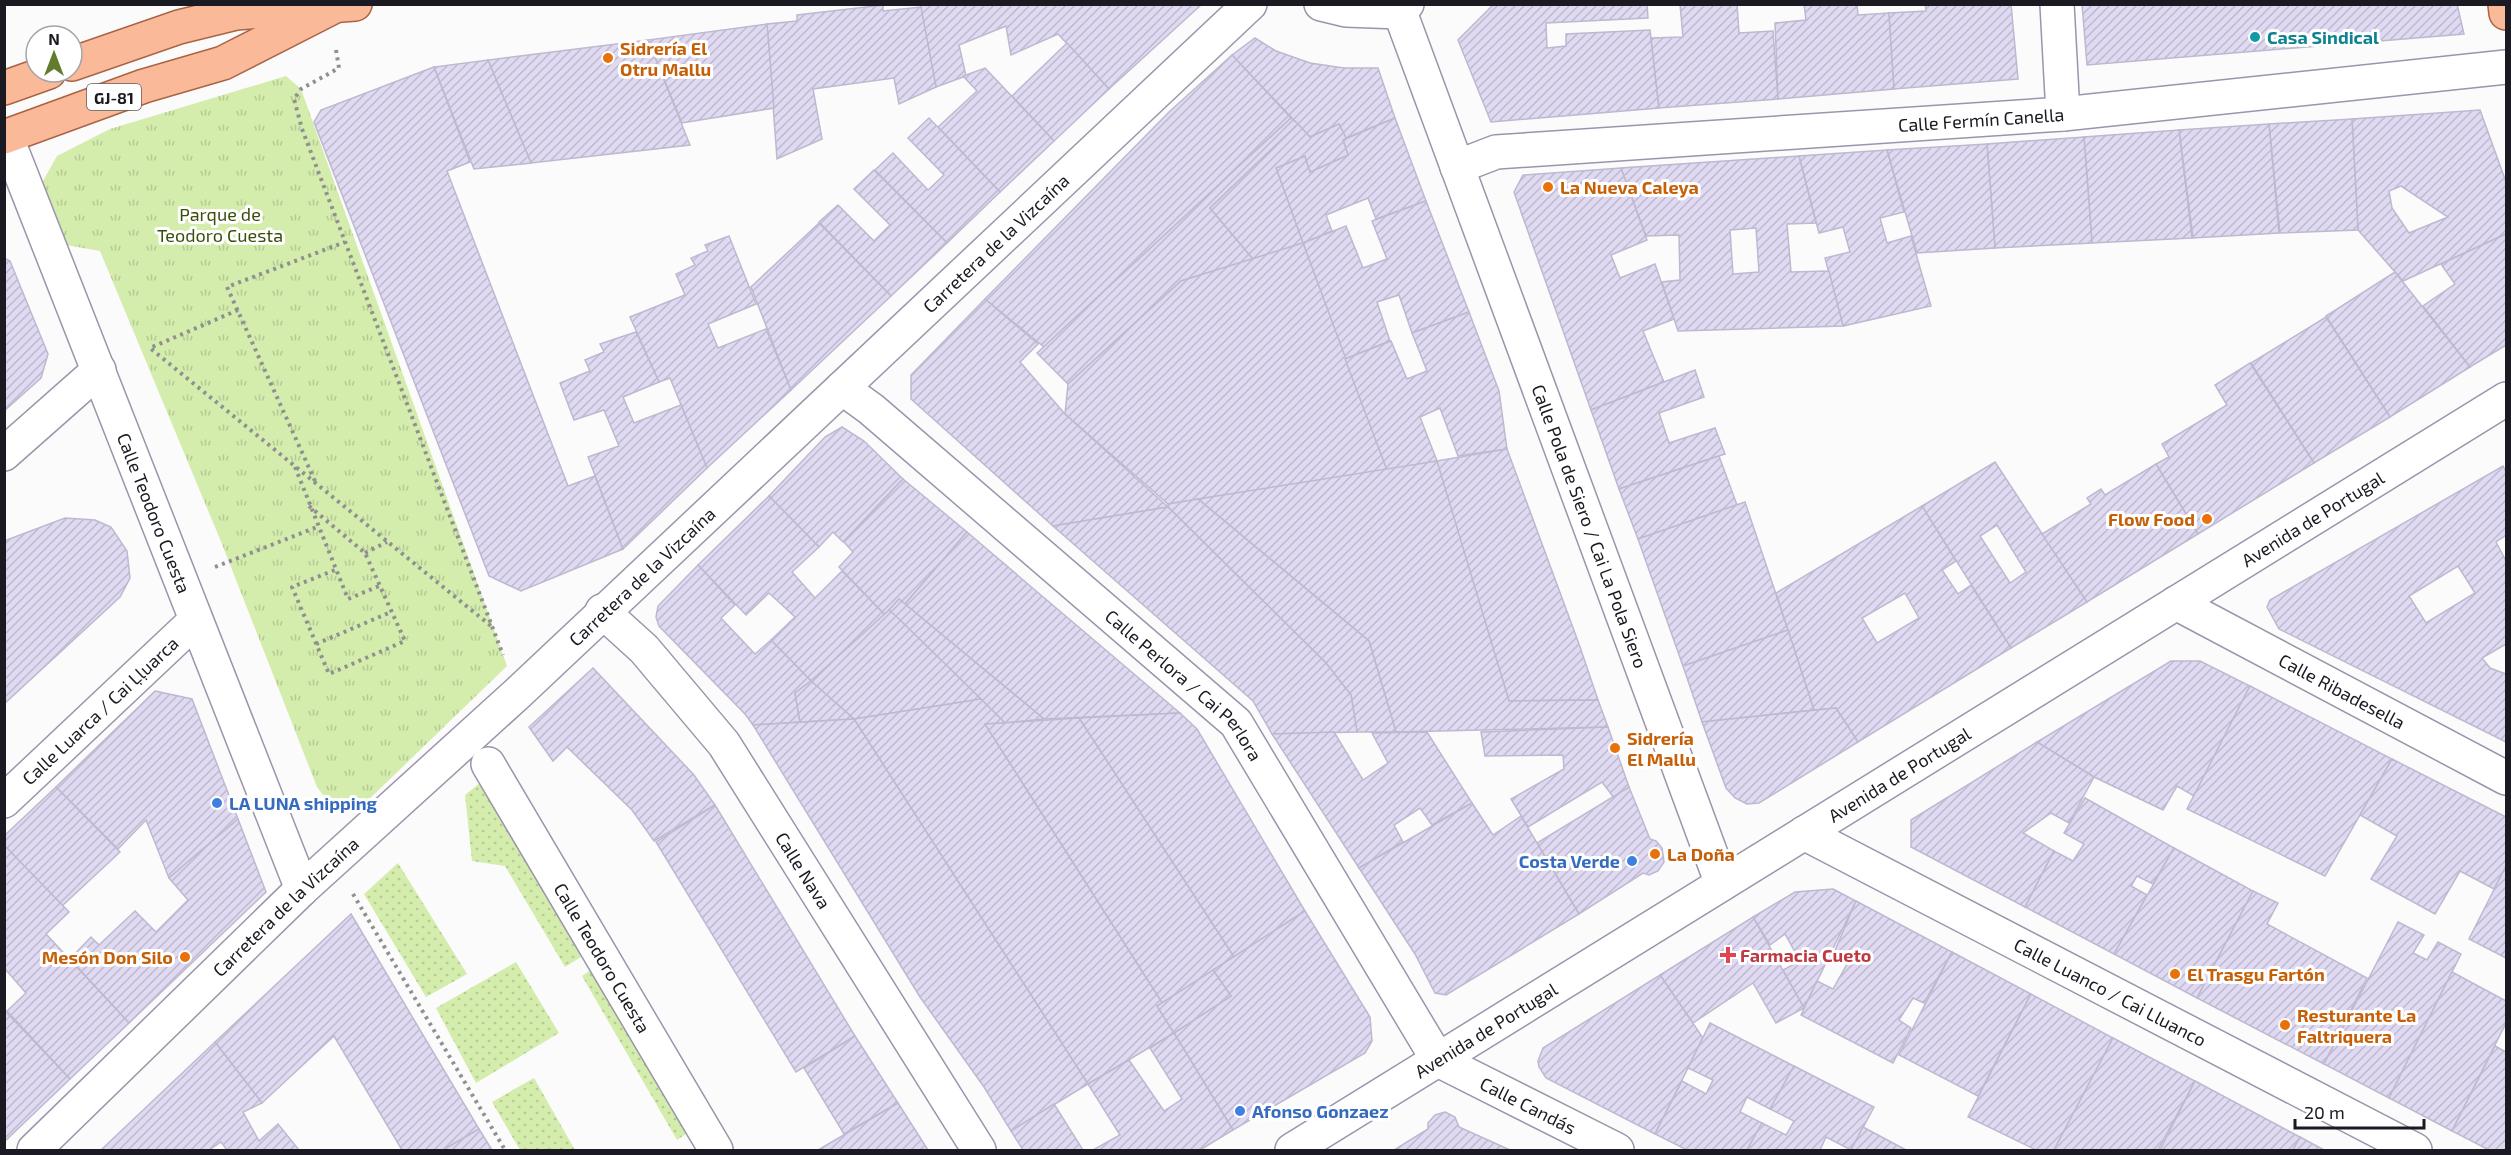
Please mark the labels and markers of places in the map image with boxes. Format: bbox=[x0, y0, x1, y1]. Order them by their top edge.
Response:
place label: Casa Sindical bbox=[2267, 26, 2379, 48]
marker: Casa Sindical bbox=[2248, 30, 2262, 44]
place label: Sidrería El Otru Mallu bbox=[620, 37, 711, 80]
marker: Sidrería El Otru Mallu bbox=[601, 51, 615, 65]
place label: La Nueva Caleya bbox=[1560, 176, 1699, 198]
marker: La Nueva Caleya bbox=[1541, 180, 1555, 194]
place label: Flow Food bbox=[2108, 508, 2195, 530]
marker: Flow Food bbox=[2200, 512, 2214, 526]
place label: Sidrería El Mallu bbox=[1627, 727, 1696, 770]
marker: Sidrería El Mallu bbox=[1608, 741, 1622, 755]
place label: LA LUNA shipping bbox=[229, 792, 378, 814]
marker: LA LUNA shipping bbox=[210, 796, 224, 810]
place label: La Doña bbox=[1667, 843, 1735, 865]
marker: La Doña bbox=[1648, 847, 1662, 861]
place label: Costa Verde bbox=[1519, 850, 1620, 872]
marker: Costa Verde bbox=[1625, 854, 1639, 868]
place label: Farmacia Cueto bbox=[1740, 944, 1871, 966]
place label: Mesón Don Silo bbox=[42, 946, 173, 968]
marker: Farmacia Cueto bbox=[1721, 948, 1735, 962]
marker: Mesón Don Silo bbox=[178, 950, 192, 964]
place label: El Trasgu Fartón bbox=[2187, 963, 2325, 985]
marker: El Trasgu Fartón bbox=[2168, 967, 2182, 981]
place label: Resturante La Faltriquera bbox=[2297, 1004, 2416, 1047]
marker: Resturante La Faltriquera bbox=[2278, 1018, 2292, 1032]
place label: Afonso Gonzaez bbox=[1252, 1100, 1389, 1122]
marker: Afonso Gonzaez bbox=[1233, 1104, 1247, 1118]

